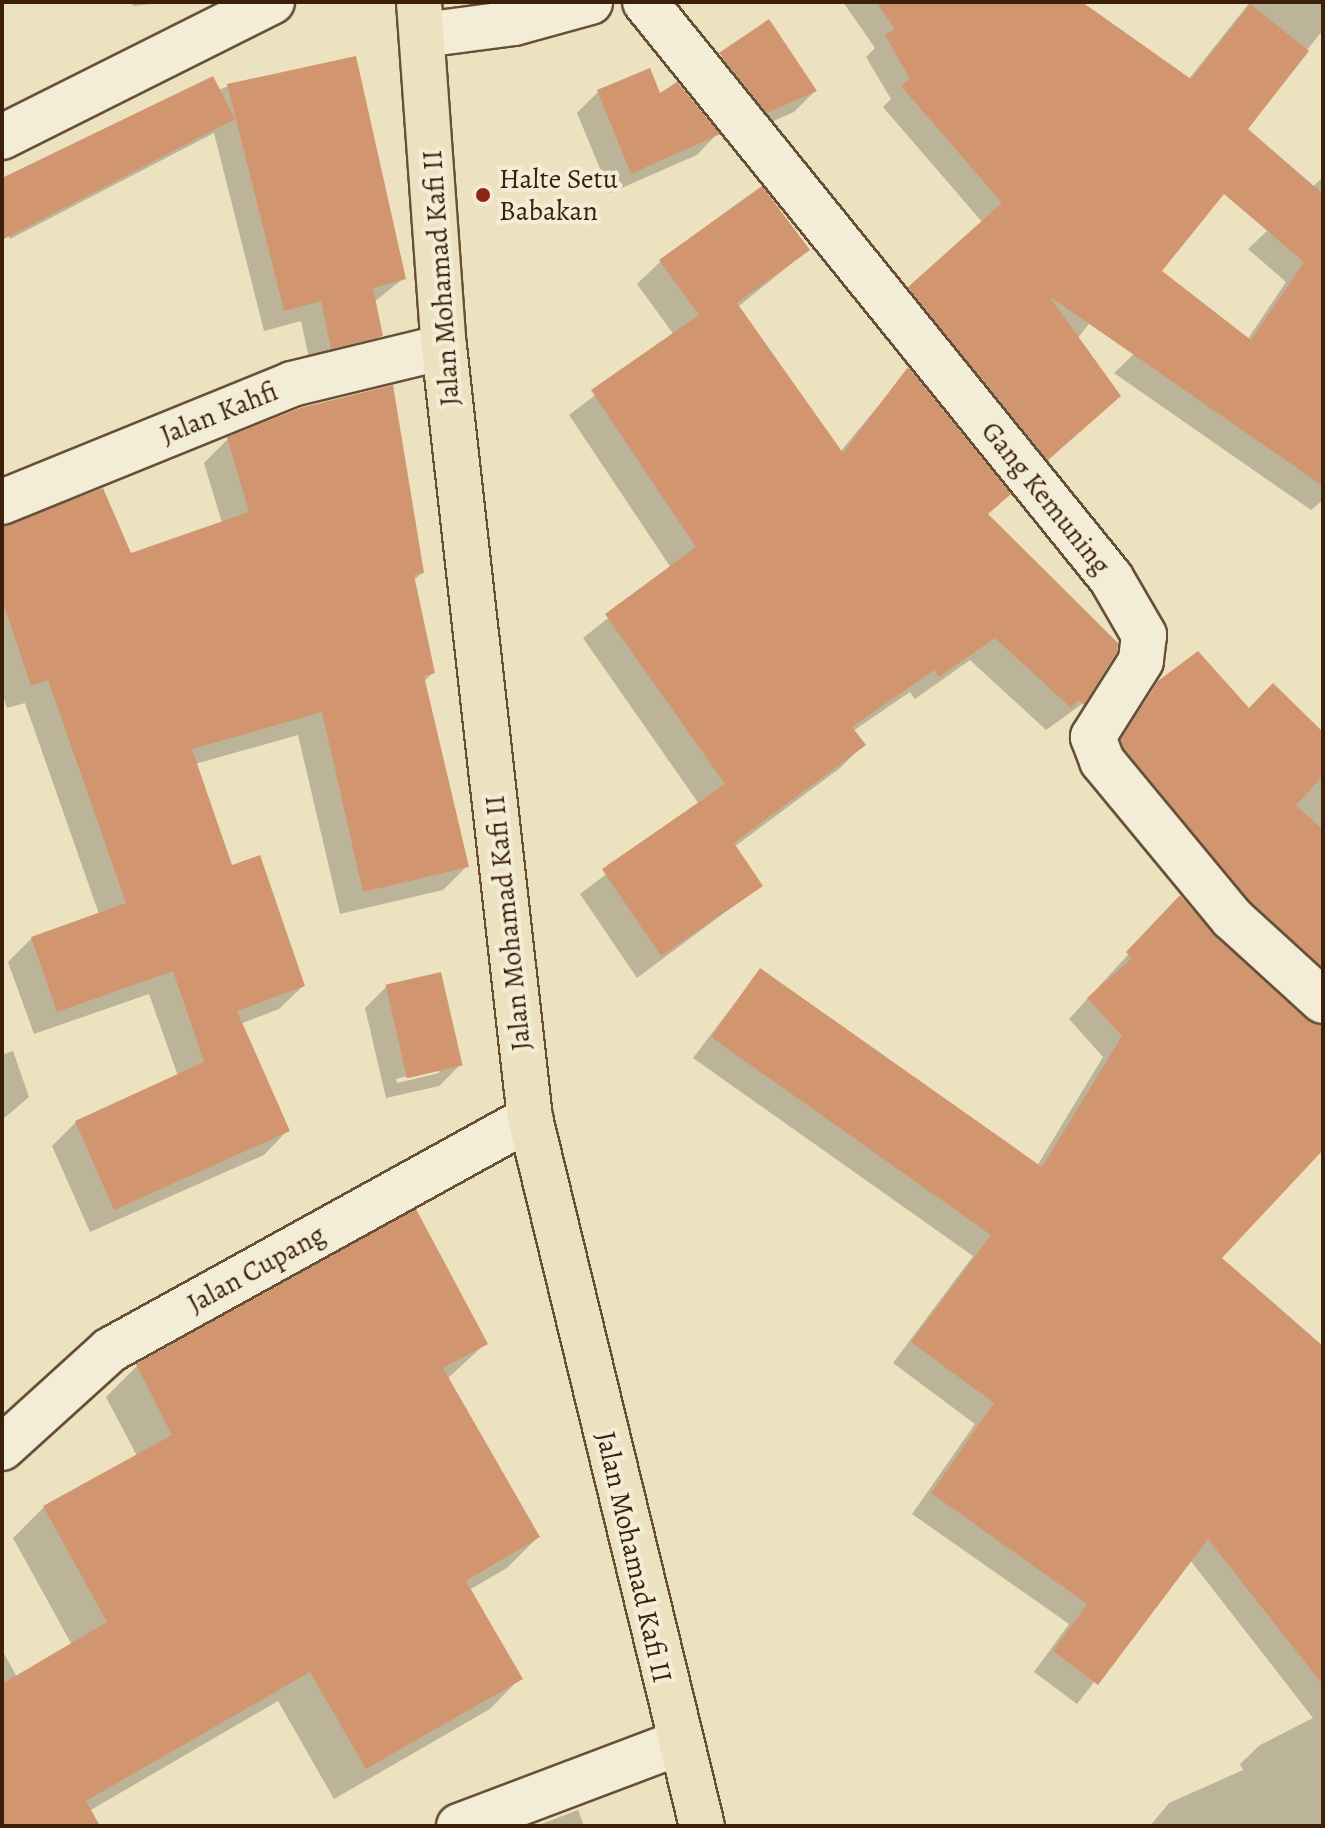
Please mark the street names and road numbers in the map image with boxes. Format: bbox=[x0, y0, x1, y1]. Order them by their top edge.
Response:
street label: Jalan Mohamad Kafi II bbox=[415, 149, 467, 407]
street label: Jalan Kahfi bbox=[155, 374, 283, 452]
street label: Gang Kemuning bbox=[974, 415, 1118, 581]
street label: Jalan Mohamad Kafi II bbox=[478, 794, 538, 1052]
street label: Jalan Cupang bbox=[181, 1217, 331, 1321]
street label: Jalan Mohamad Kafi II bbox=[589, 1428, 679, 1686]

